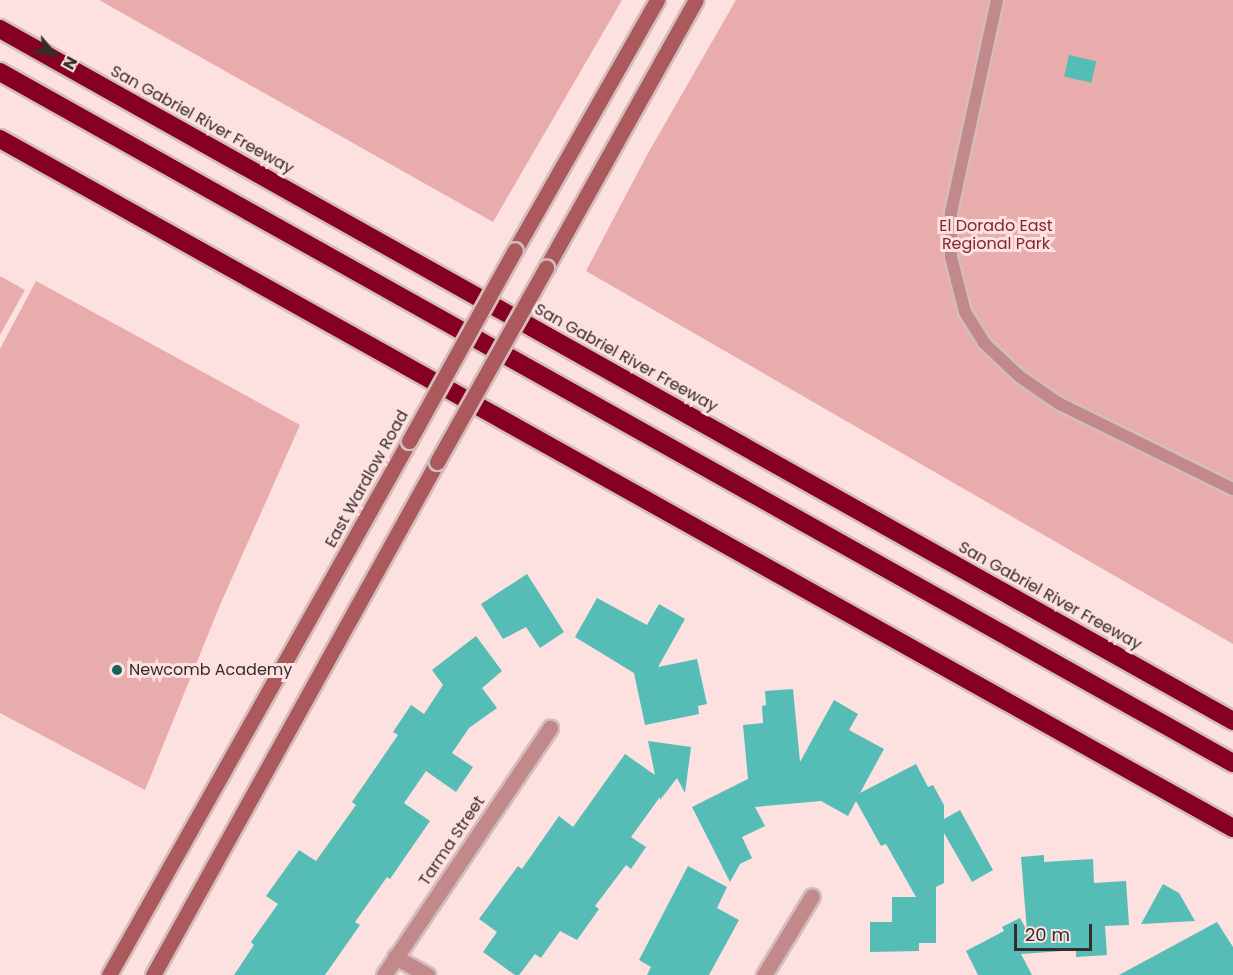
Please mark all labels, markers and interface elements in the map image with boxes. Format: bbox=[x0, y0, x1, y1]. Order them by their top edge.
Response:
north arrow bbox=[24, 24, 84, 84]
text: N bbox=[57, 52, 83, 74]
street label: San Gabriel River Freeway bbox=[107, 62, 297, 178]
park label: El Dorado East Regional Park bbox=[939, 216, 1053, 254]
street label: San Gabriel River Freeway bbox=[531, 300, 721, 416]
street label: East Wardlow Road bbox=[321, 407, 413, 551]
street label: San Gabriel River Freeway bbox=[955, 538, 1145, 654]
place label: Newcomb Academy bbox=[129, 660, 292, 680]
marker: Newcomb Academy bbox=[110, 663, 124, 677]
street label: Tarma Street bbox=[415, 793, 489, 889]
scale bar bbox=[1017, 912, 1095, 950]
text: 20 m bbox=[1025, 922, 1070, 947]

